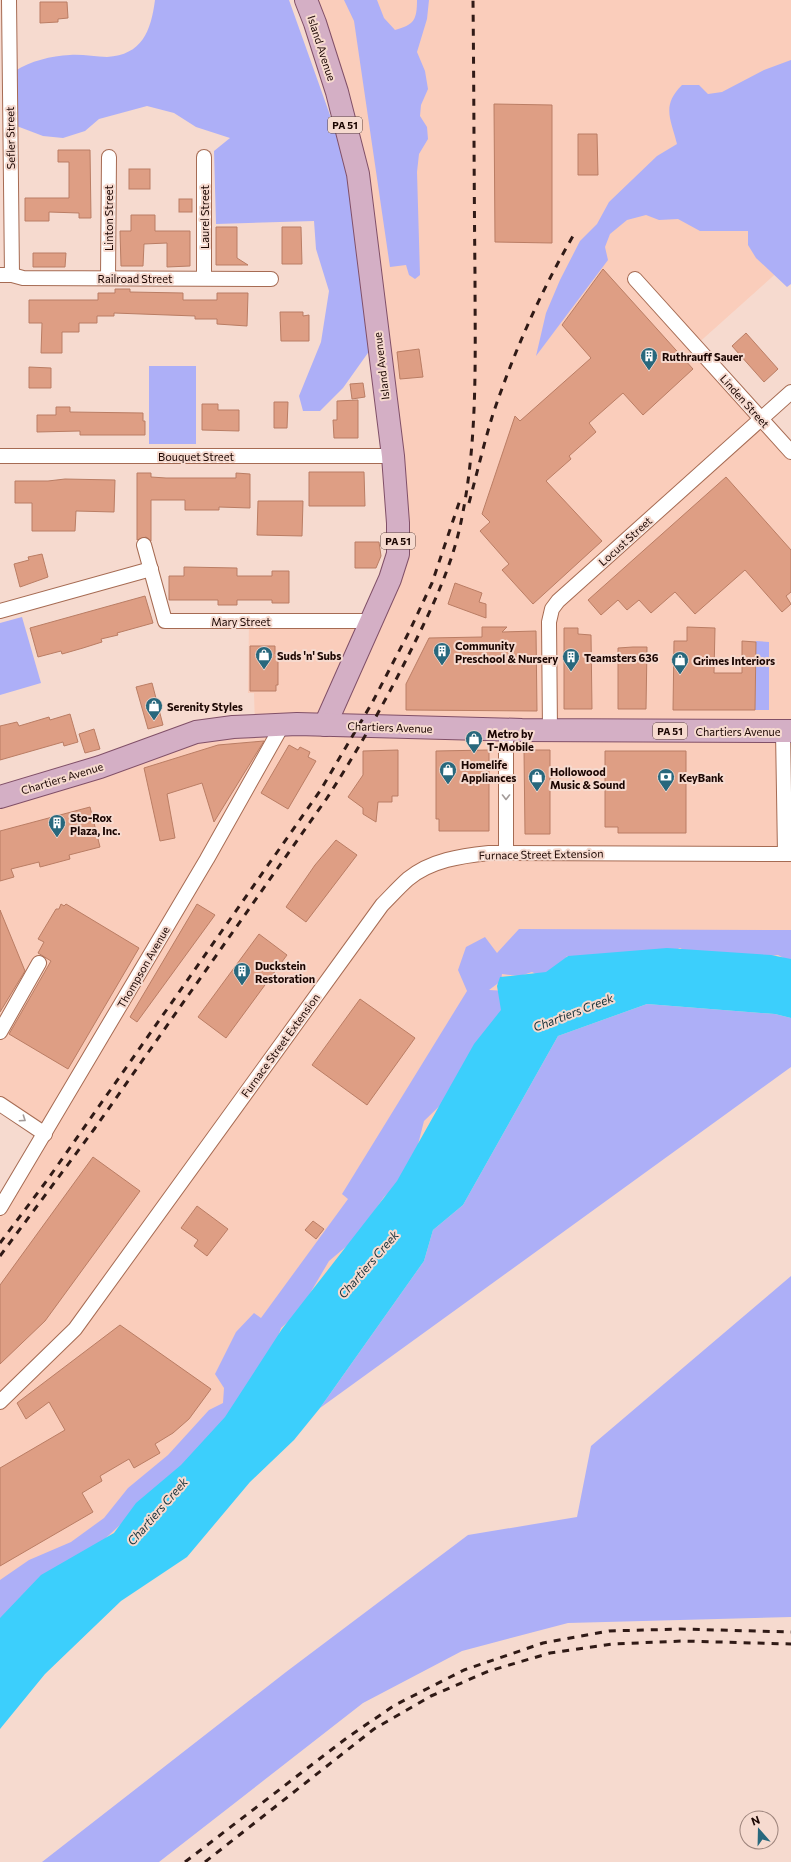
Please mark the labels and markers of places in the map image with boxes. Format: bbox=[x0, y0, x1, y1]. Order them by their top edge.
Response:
building icon: Ruthrauff Sauer bbox=[639, 346, 659, 371]
place label: Ruthrauff Sauer bbox=[662, 350, 744, 363]
place label: Community Preschool & Nursery bbox=[455, 639, 558, 665]
building icon: Community Preschool & Nursery bbox=[432, 641, 452, 666]
shop icon: Suds 'n' Subs bbox=[254, 645, 274, 670]
building icon: Teamsters 636 bbox=[561, 647, 581, 672]
place label: Suds 'n' Subs bbox=[277, 649, 341, 662]
shop icon: Grimes Interiors bbox=[670, 650, 690, 675]
place label: Teamsters 636 bbox=[584, 651, 659, 664]
place label: Grimes Interiors bbox=[693, 654, 775, 667]
shop icon: Serenity Styles bbox=[144, 696, 164, 721]
place label: Serenity Styles bbox=[167, 700, 243, 713]
place label: Metro by T-Mobile bbox=[487, 727, 534, 753]
shop icon: Metro by T-Mobile bbox=[464, 729, 484, 754]
place label: Homelife Appliances bbox=[461, 758, 516, 784]
shop icon: Homelife Appliances bbox=[438, 760, 458, 785]
place label: Hollowood Music & Sound bbox=[550, 765, 625, 791]
shop icon: Hollowood Music & Sound bbox=[527, 767, 547, 792]
bank icon: KeyBank bbox=[656, 767, 676, 792]
place label: KeyBank bbox=[679, 771, 724, 784]
place label: Sto-Rox Plaza, Inc. bbox=[70, 811, 120, 837]
building icon: Sto-Rox Plaza, Inc. bbox=[47, 813, 67, 838]
place label: Duckstein Restoration bbox=[255, 959, 315, 985]
building icon: Duckstein Restoration bbox=[232, 961, 252, 986]

